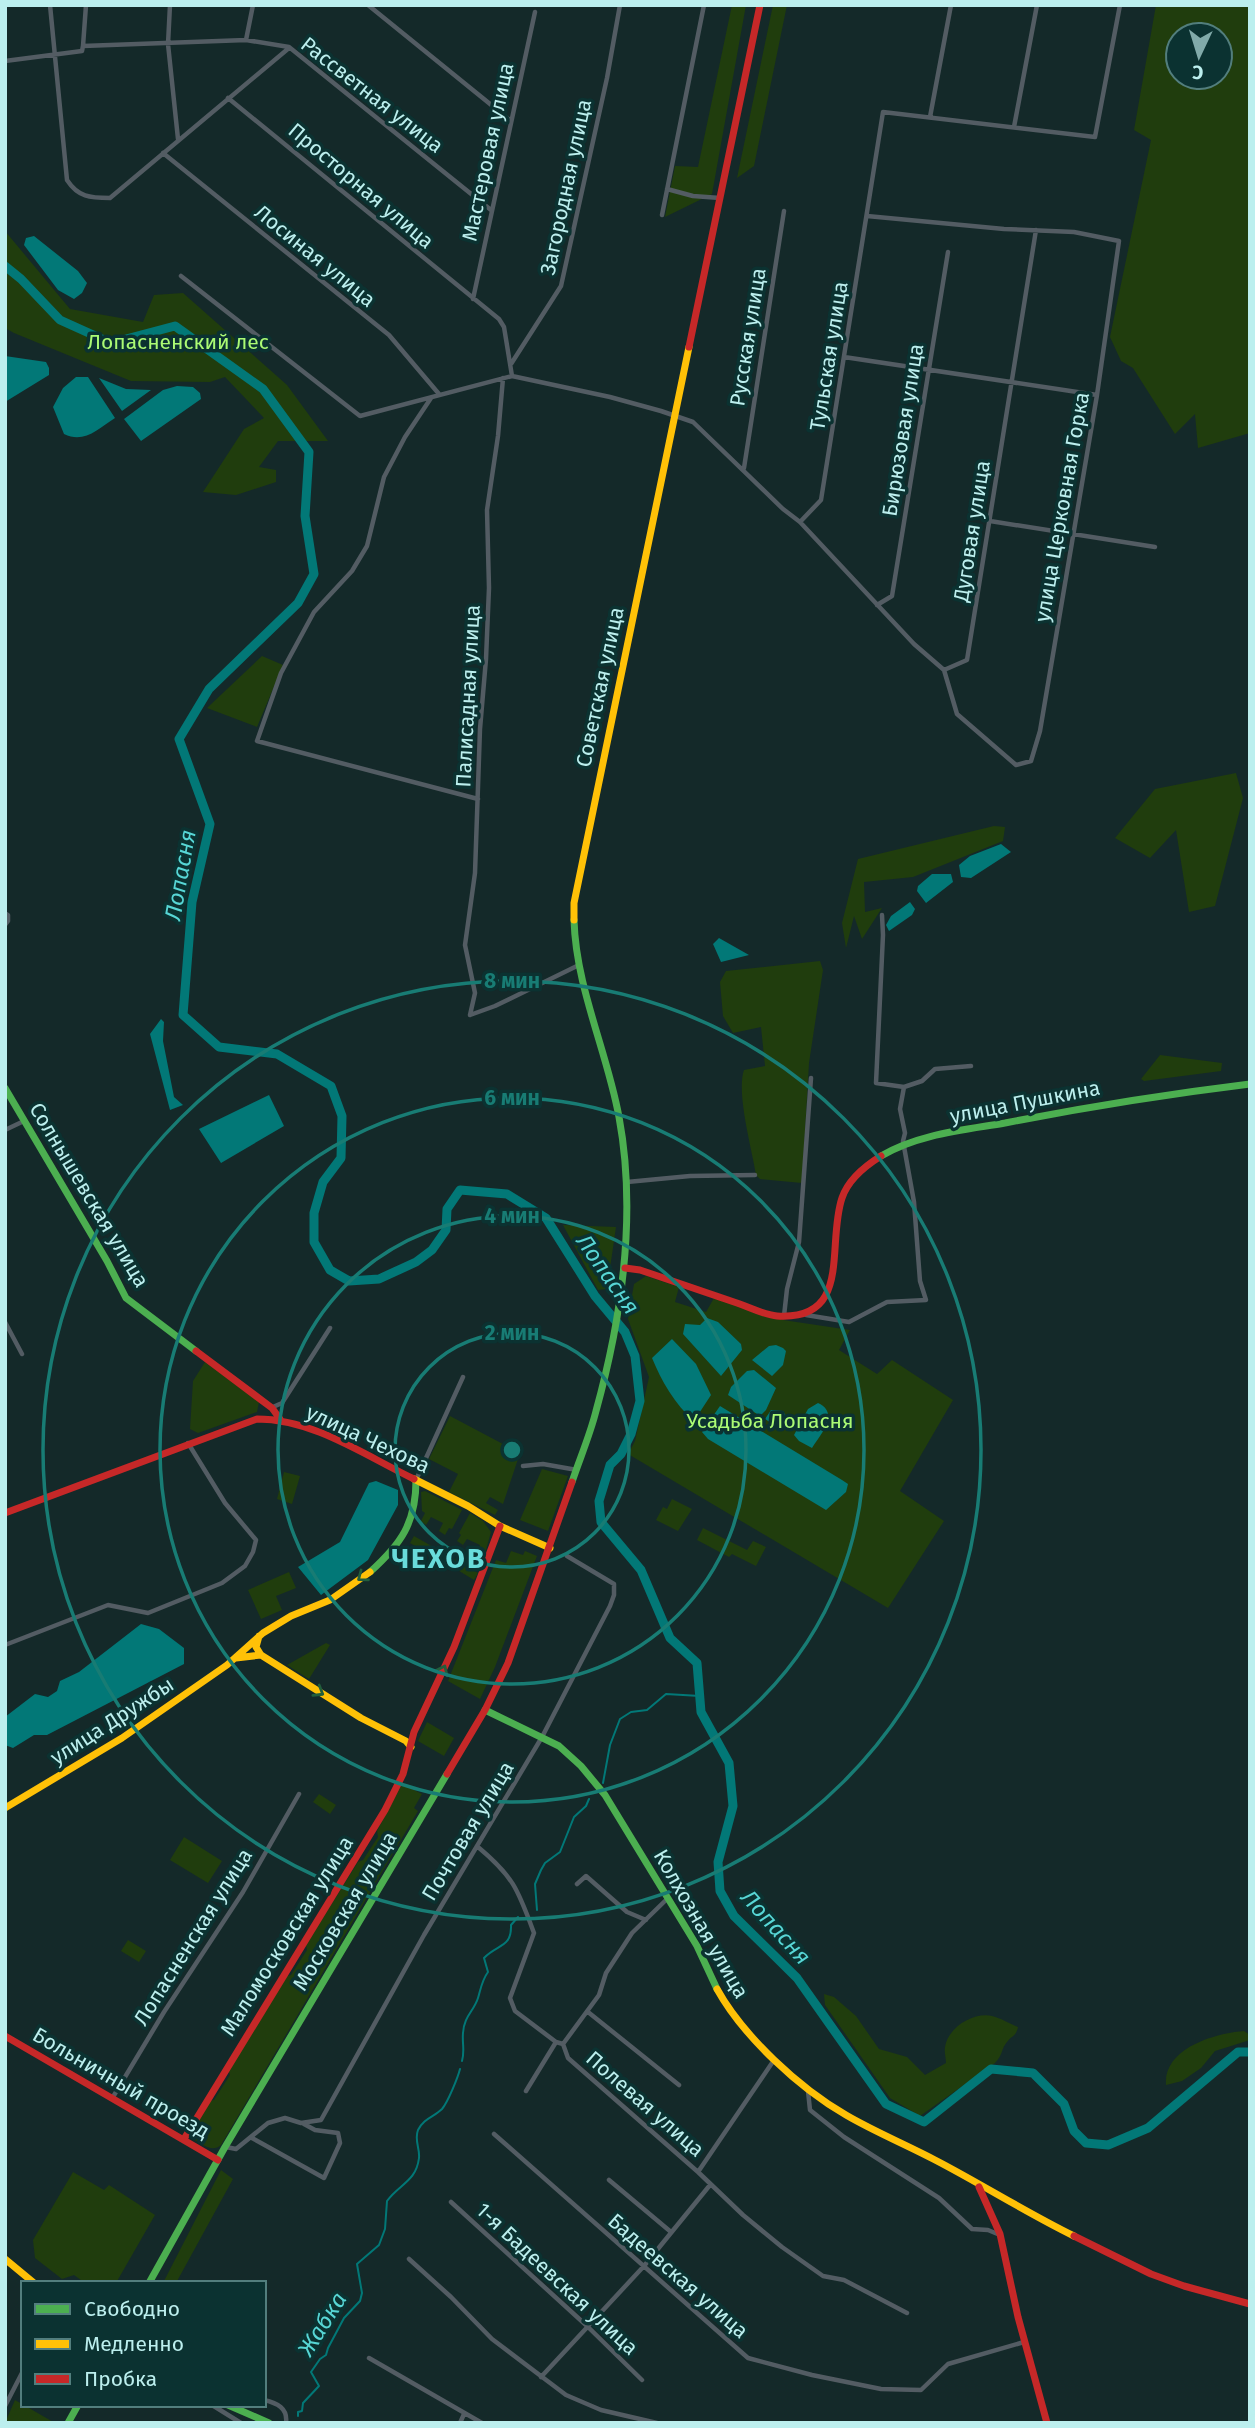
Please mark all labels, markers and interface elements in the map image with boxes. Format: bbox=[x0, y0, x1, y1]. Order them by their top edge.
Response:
north arrow bbox=[1164, 21, 1234, 91]
street label: Рассветная улица bbox=[296, 31, 448, 159]
street label: Мастеровая улица bbox=[456, 60, 520, 244]
text: С bbox=[1192, 61, 1204, 84]
street label: Загородная улица bbox=[535, 97, 597, 277]
street label: Просторная улица bbox=[283, 117, 439, 255]
street label: Лосиная улица bbox=[249, 199, 381, 313]
street label: Русская улица bbox=[724, 266, 772, 408]
street label: Тульская улица bbox=[804, 280, 854, 432]
park label: Лопасненский лес bbox=[87, 329, 269, 355]
street label: Бирюзовая улица bbox=[877, 342, 929, 518]
street label: улица Церковная Горка bbox=[1029, 390, 1095, 624]
street label: Дуговая улица bbox=[948, 459, 996, 604]
street label: Палисадная улица bbox=[450, 604, 486, 788]
street label: Советская улица bbox=[570, 605, 630, 769]
water label: Лопасня bbox=[158, 827, 202, 924]
text: 8 мин bbox=[484, 968, 540, 994]
street label: улица Пушкина bbox=[948, 1075, 1102, 1129]
text: 6 мин bbox=[484, 1085, 540, 1111]
street label: Солнышевская улица bbox=[24, 1098, 154, 1292]
text: 4 мин bbox=[484, 1203, 540, 1229]
water label: Лопасня bbox=[570, 1228, 646, 1320]
text: 2 мин bbox=[485, 1320, 539, 1346]
street label: улица Чехова bbox=[302, 1399, 434, 1479]
park label: Усадьба Лопасня bbox=[686, 1408, 854, 1434]
centre of rings bbox=[500, 1438, 524, 1462]
district label: ЧЕХОВ bbox=[392, 1542, 486, 1575]
one-way arrow bbox=[357, 1569, 370, 1582]
one-way arrow bbox=[435, 1665, 449, 1677]
street label: улица Дружбы bbox=[45, 1671, 179, 1771]
one-way arrow bbox=[311, 1684, 324, 1697]
street label: Почтовая улица bbox=[416, 1757, 520, 1905]
street label: Московская улица bbox=[287, 1827, 403, 1995]
street label: Маломосковская улица bbox=[215, 1831, 359, 2041]
street label: Лопасненская улица bbox=[128, 1844, 258, 2030]
street label: Колхозная улица bbox=[648, 1845, 754, 2003]
water label: Лопасня bbox=[734, 1883, 817, 1970]
street label: Больничный проезд bbox=[28, 2022, 214, 2144]
street label: Полевая улица bbox=[580, 2045, 710, 2163]
street label: 1-я Бадеевская улица bbox=[471, 2197, 643, 2361]
street label: Бадеевская улица bbox=[602, 2208, 754, 2344]
legend bbox=[21, 2281, 266, 2407]
water label: Жабка bbox=[291, 2287, 352, 2362]
text: Свободно bbox=[84, 2296, 180, 2322]
text: Медленно bbox=[84, 2331, 184, 2357]
text: Пробка bbox=[84, 2366, 157, 2392]

